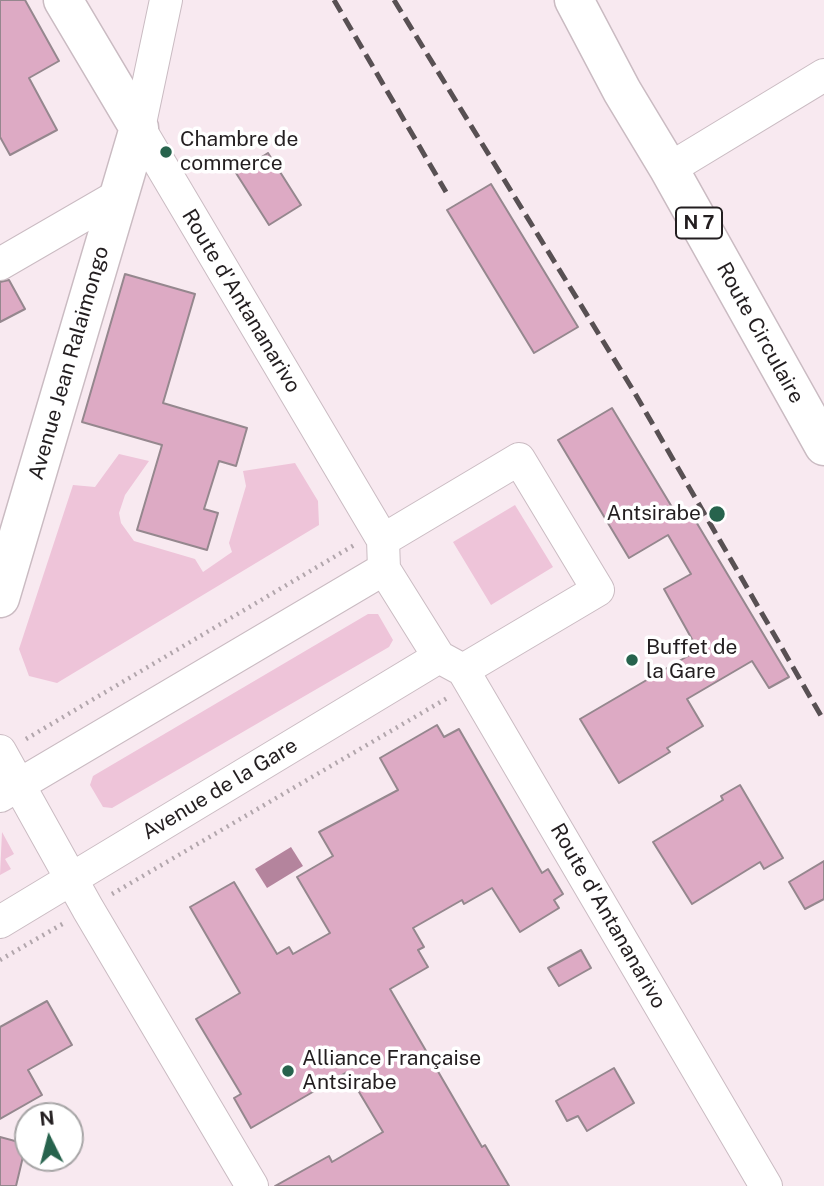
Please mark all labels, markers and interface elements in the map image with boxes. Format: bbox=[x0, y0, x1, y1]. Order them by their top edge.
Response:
place label: Chambre de commerce bbox=[180, 127, 298, 177]
marker: Chambre de commerce bbox=[158, 144, 174, 160]
street label: Route d'Antananarivo bbox=[176, 205, 306, 397]
road number: N 7 bbox=[676, 208, 722, 238]
street label: Avenue Jean Ralaimongo bbox=[24, 243, 114, 483]
street label: Route Circulaire bbox=[711, 258, 809, 408]
place label: Antsirabe bbox=[606, 501, 701, 527]
marker: Antsirabe bbox=[707, 504, 727, 524]
place label: Buffet de la Gare bbox=[646, 635, 737, 685]
marker: Buffet de la Gare bbox=[624, 652, 640, 668]
street label: Avenue de la Gare bbox=[138, 733, 302, 845]
street label: Route d'Antananarivo bbox=[545, 819, 671, 1013]
place label: Alliance Française Antsirabe bbox=[302, 1046, 481, 1096]
marker: Alliance Française Antsirabe bbox=[280, 1063, 296, 1079]
north arrow bbox=[14, 1102, 84, 1172]
text: N bbox=[38, 1106, 56, 1130]

